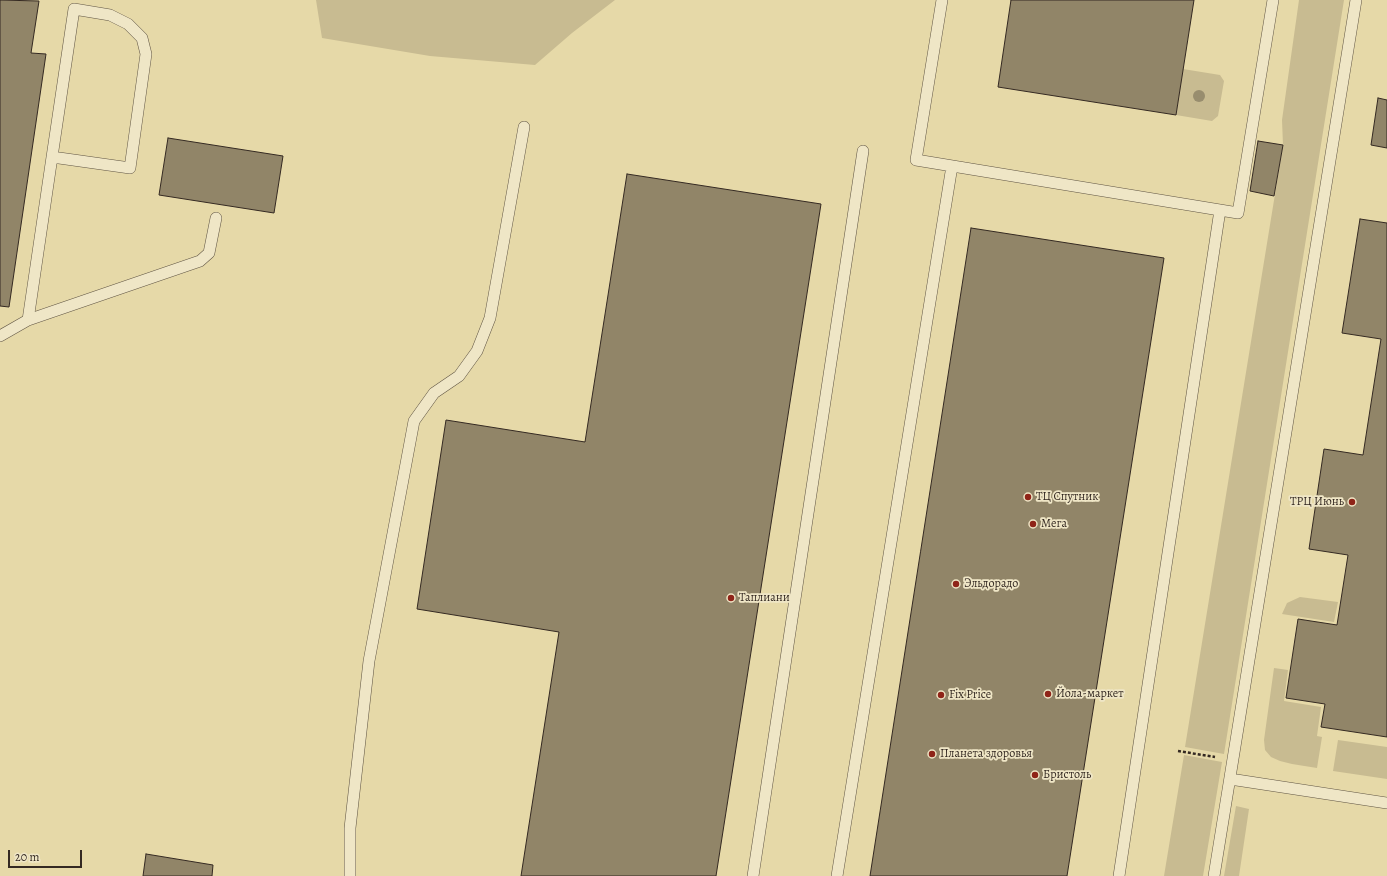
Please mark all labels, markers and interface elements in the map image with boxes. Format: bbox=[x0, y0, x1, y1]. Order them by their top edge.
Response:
place label: ТЦ Спутник bbox=[1036, 490, 1099, 504]
marker: ТЦ Спутник bbox=[1023, 492, 1033, 502]
place label: ТРЦ Июнь bbox=[1290, 495, 1344, 509]
marker: ТРЦ Июнь bbox=[1347, 497, 1357, 507]
place label: Мега bbox=[1041, 517, 1067, 531]
marker: Мега bbox=[1028, 519, 1038, 529]
place label: Эльдорадо bbox=[964, 577, 1018, 591]
marker: Эльдорадо bbox=[951, 579, 961, 589]
place label: Таплиани bbox=[739, 591, 790, 605]
marker: Таплиани bbox=[726, 593, 736, 603]
place label: Йола-маркет bbox=[1056, 687, 1124, 701]
place label: Fix Price bbox=[949, 688, 991, 702]
marker: Йола-маркет bbox=[1043, 689, 1053, 699]
marker: Fix Price bbox=[936, 690, 946, 700]
place label: Планета здоровья bbox=[940, 747, 1032, 761]
marker: Планета здоровья bbox=[927, 749, 937, 759]
place label: Бристоль bbox=[1043, 768, 1091, 782]
marker: Бристоль bbox=[1030, 770, 1040, 780]
scale bar bbox=[10, 842, 84, 868]
text: 20 m bbox=[15, 849, 39, 865]

